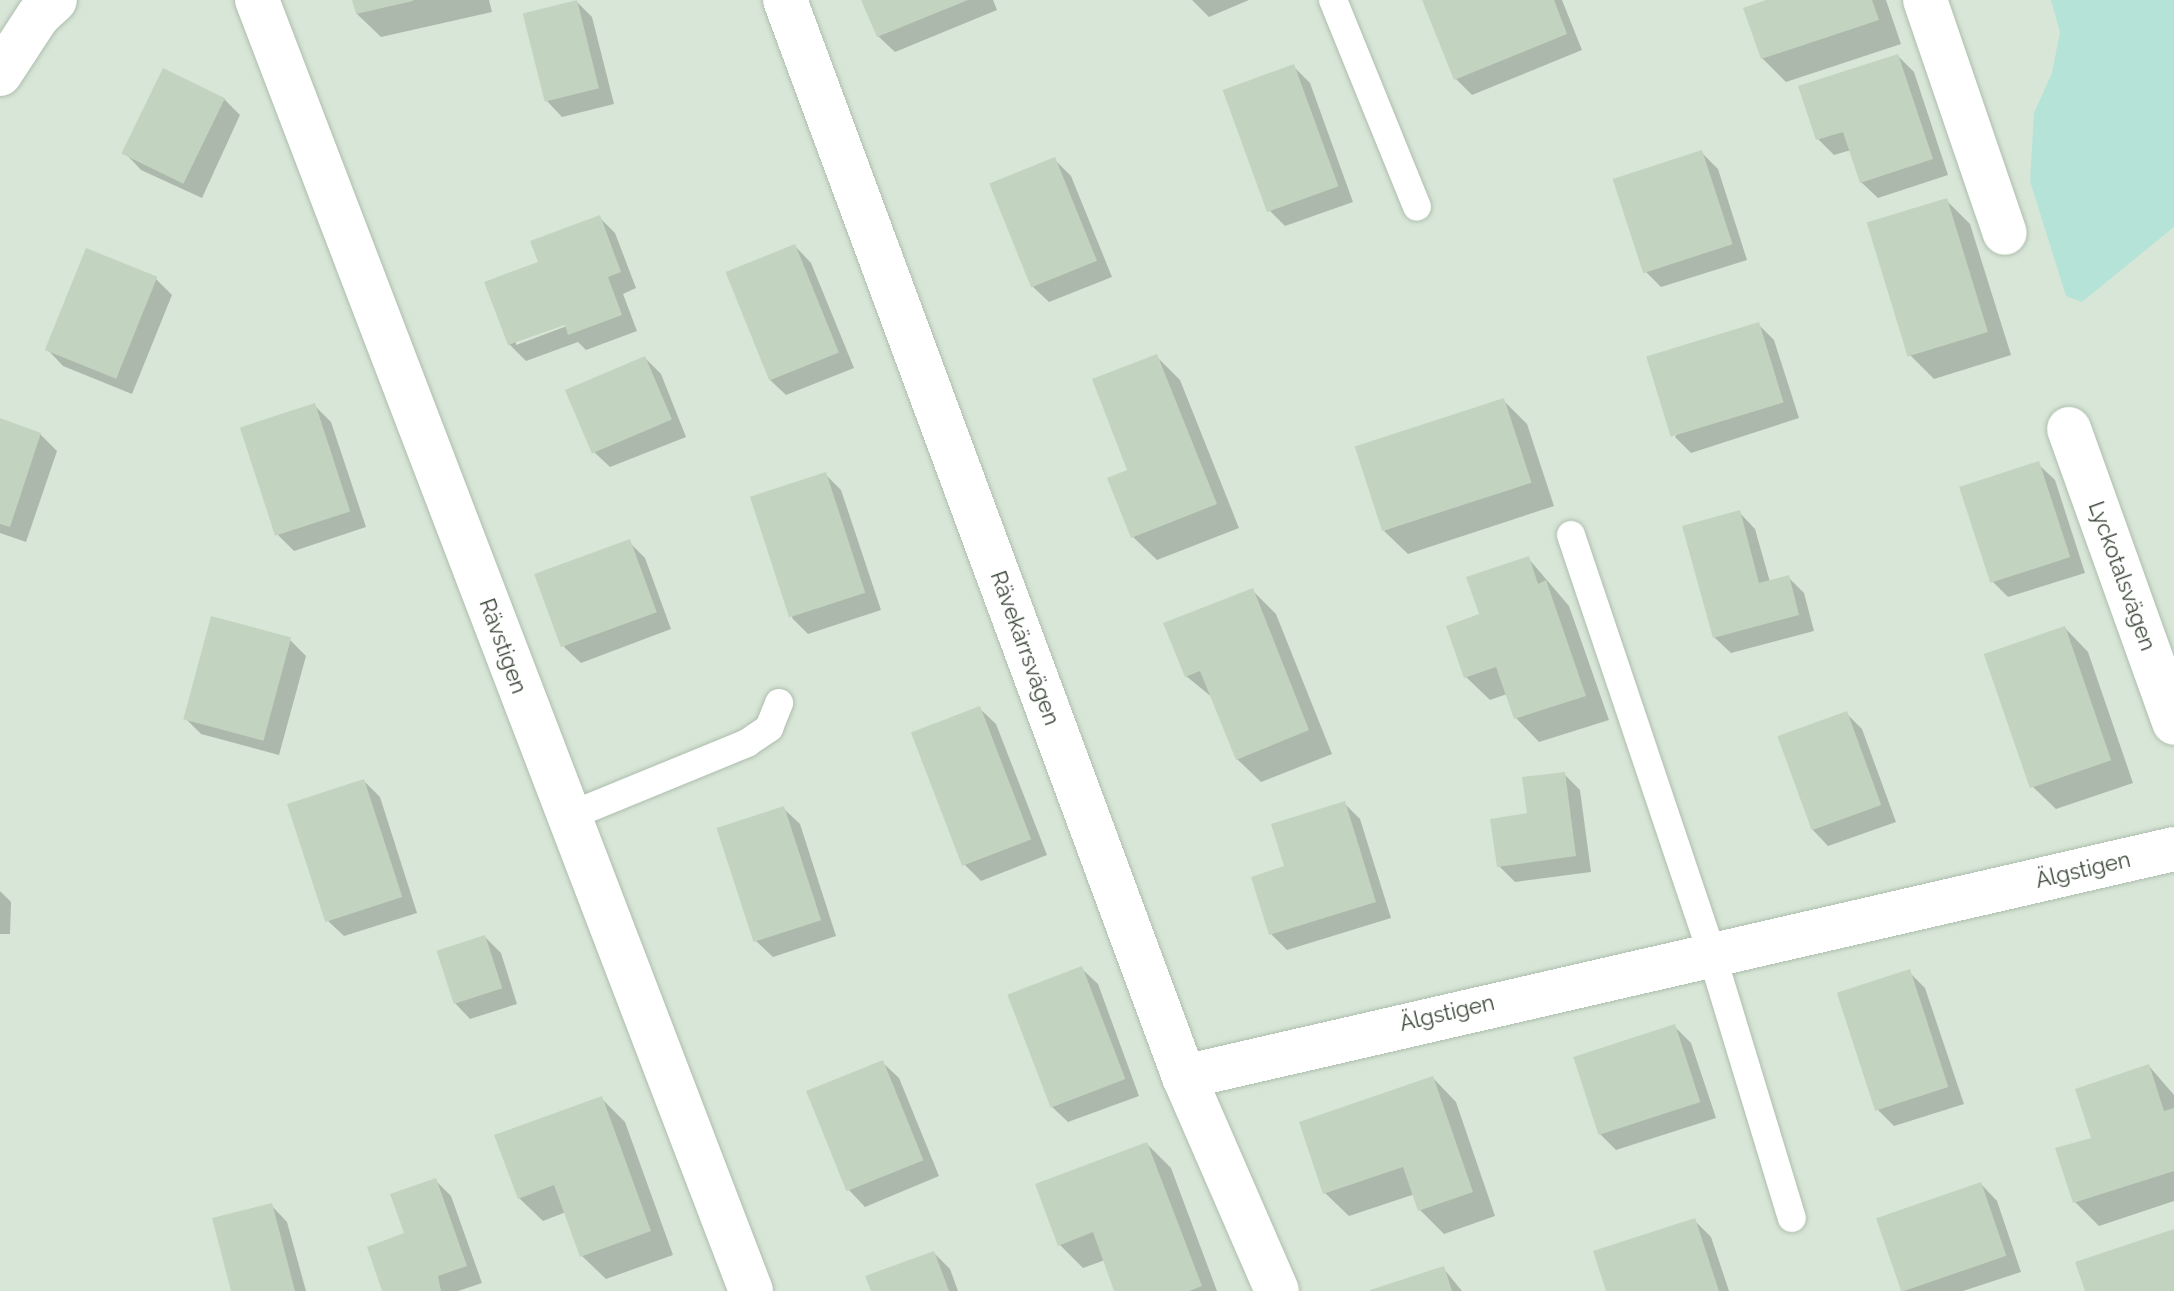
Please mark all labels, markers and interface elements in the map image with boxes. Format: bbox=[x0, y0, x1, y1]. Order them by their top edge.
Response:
street label: Lyckotalsvägen bbox=[2083, 498, 2161, 654]
street label: Rävekärrsvägen bbox=[985, 567, 1065, 729]
street label: Rävstigen bbox=[474, 595, 532, 697]
street label: Älgstigen bbox=[2033, 846, 2133, 894]
street label: Älgstigen bbox=[1397, 989, 1497, 1037]

